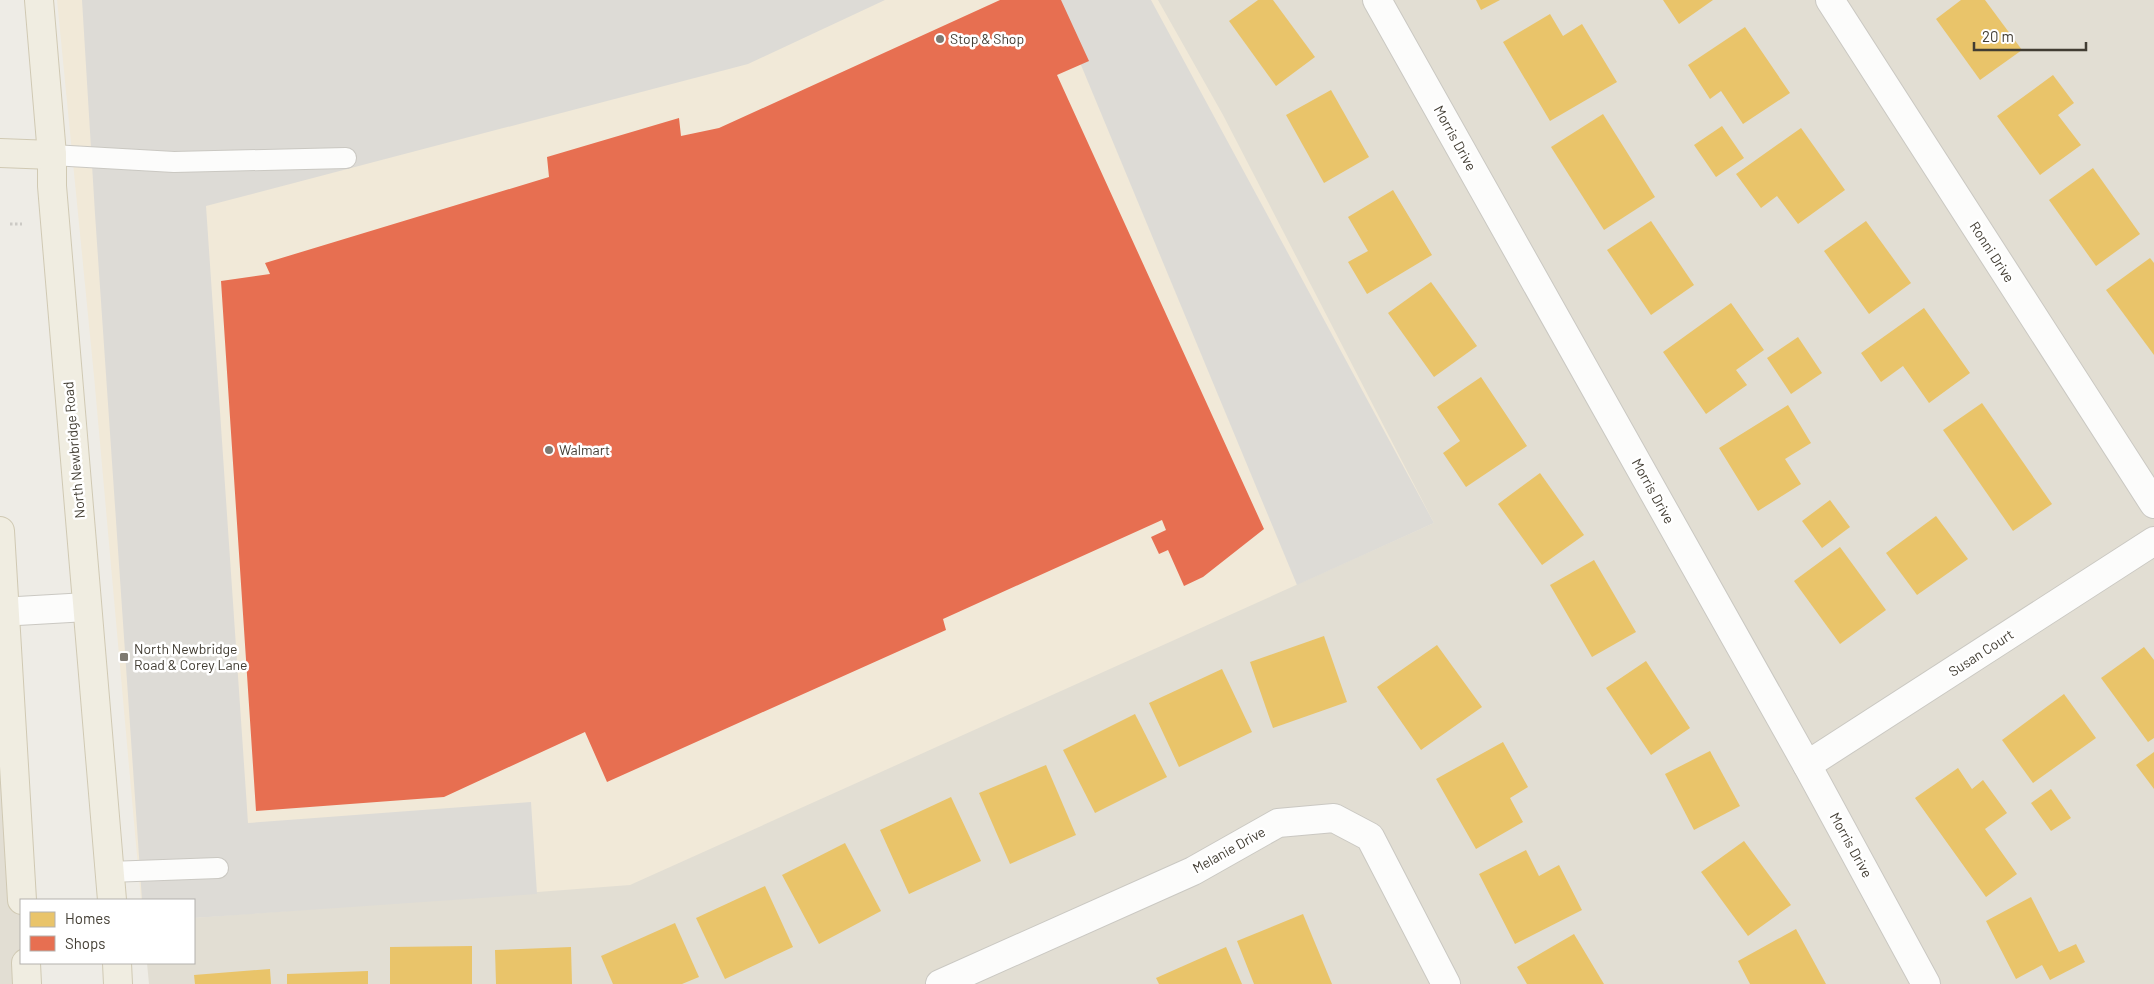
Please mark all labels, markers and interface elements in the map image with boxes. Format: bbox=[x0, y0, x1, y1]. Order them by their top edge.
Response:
scale bar bbox=[1974, 20, 2086, 52]
text: 20 m bbox=[1982, 27, 2014, 45]
place label: Stop & Shop bbox=[950, 30, 1024, 47]
marker: Stop & Shop bbox=[934, 33, 946, 45]
street label: Morris Drive bbox=[1431, 102, 1480, 173]
street label: Ronni Drive bbox=[1967, 218, 2018, 285]
street label: North Newbridge Road bbox=[59, 381, 88, 519]
place label: Walmart bbox=[559, 441, 610, 458]
marker: Walmart bbox=[543, 444, 555, 456]
street label: Morris Drive bbox=[1629, 455, 1678, 526]
street label: Susan Court bbox=[1945, 625, 2016, 680]
place label: North Newbridge Road & Corey Lane bbox=[134, 640, 247, 673]
marker: North Newbridge Road & Corey Lane bbox=[118, 651, 130, 663]
street label: Morris Drive bbox=[1827, 809, 1876, 880]
street label: Melanie Drive bbox=[1189, 823, 1268, 876]
legend bbox=[20, 899, 195, 964]
text: Homes bbox=[65, 909, 110, 927]
text: Shops bbox=[65, 934, 105, 952]

